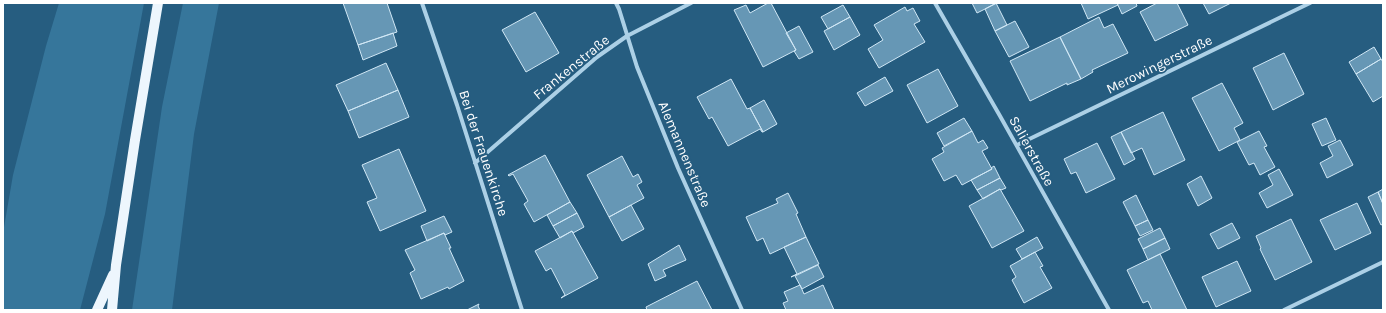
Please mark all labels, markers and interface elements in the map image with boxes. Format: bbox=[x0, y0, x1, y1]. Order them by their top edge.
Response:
street label: Frankenstraße bbox=[530, 31, 613, 103]
street label: Merowingerstraße bbox=[1103, 31, 1215, 97]
street label: Bei der Frauenkirche bbox=[455, 88, 512, 218]
street label: Alemannenstraße bbox=[655, 99, 715, 210]
street label: Salierstraße bbox=[1005, 113, 1058, 189]

